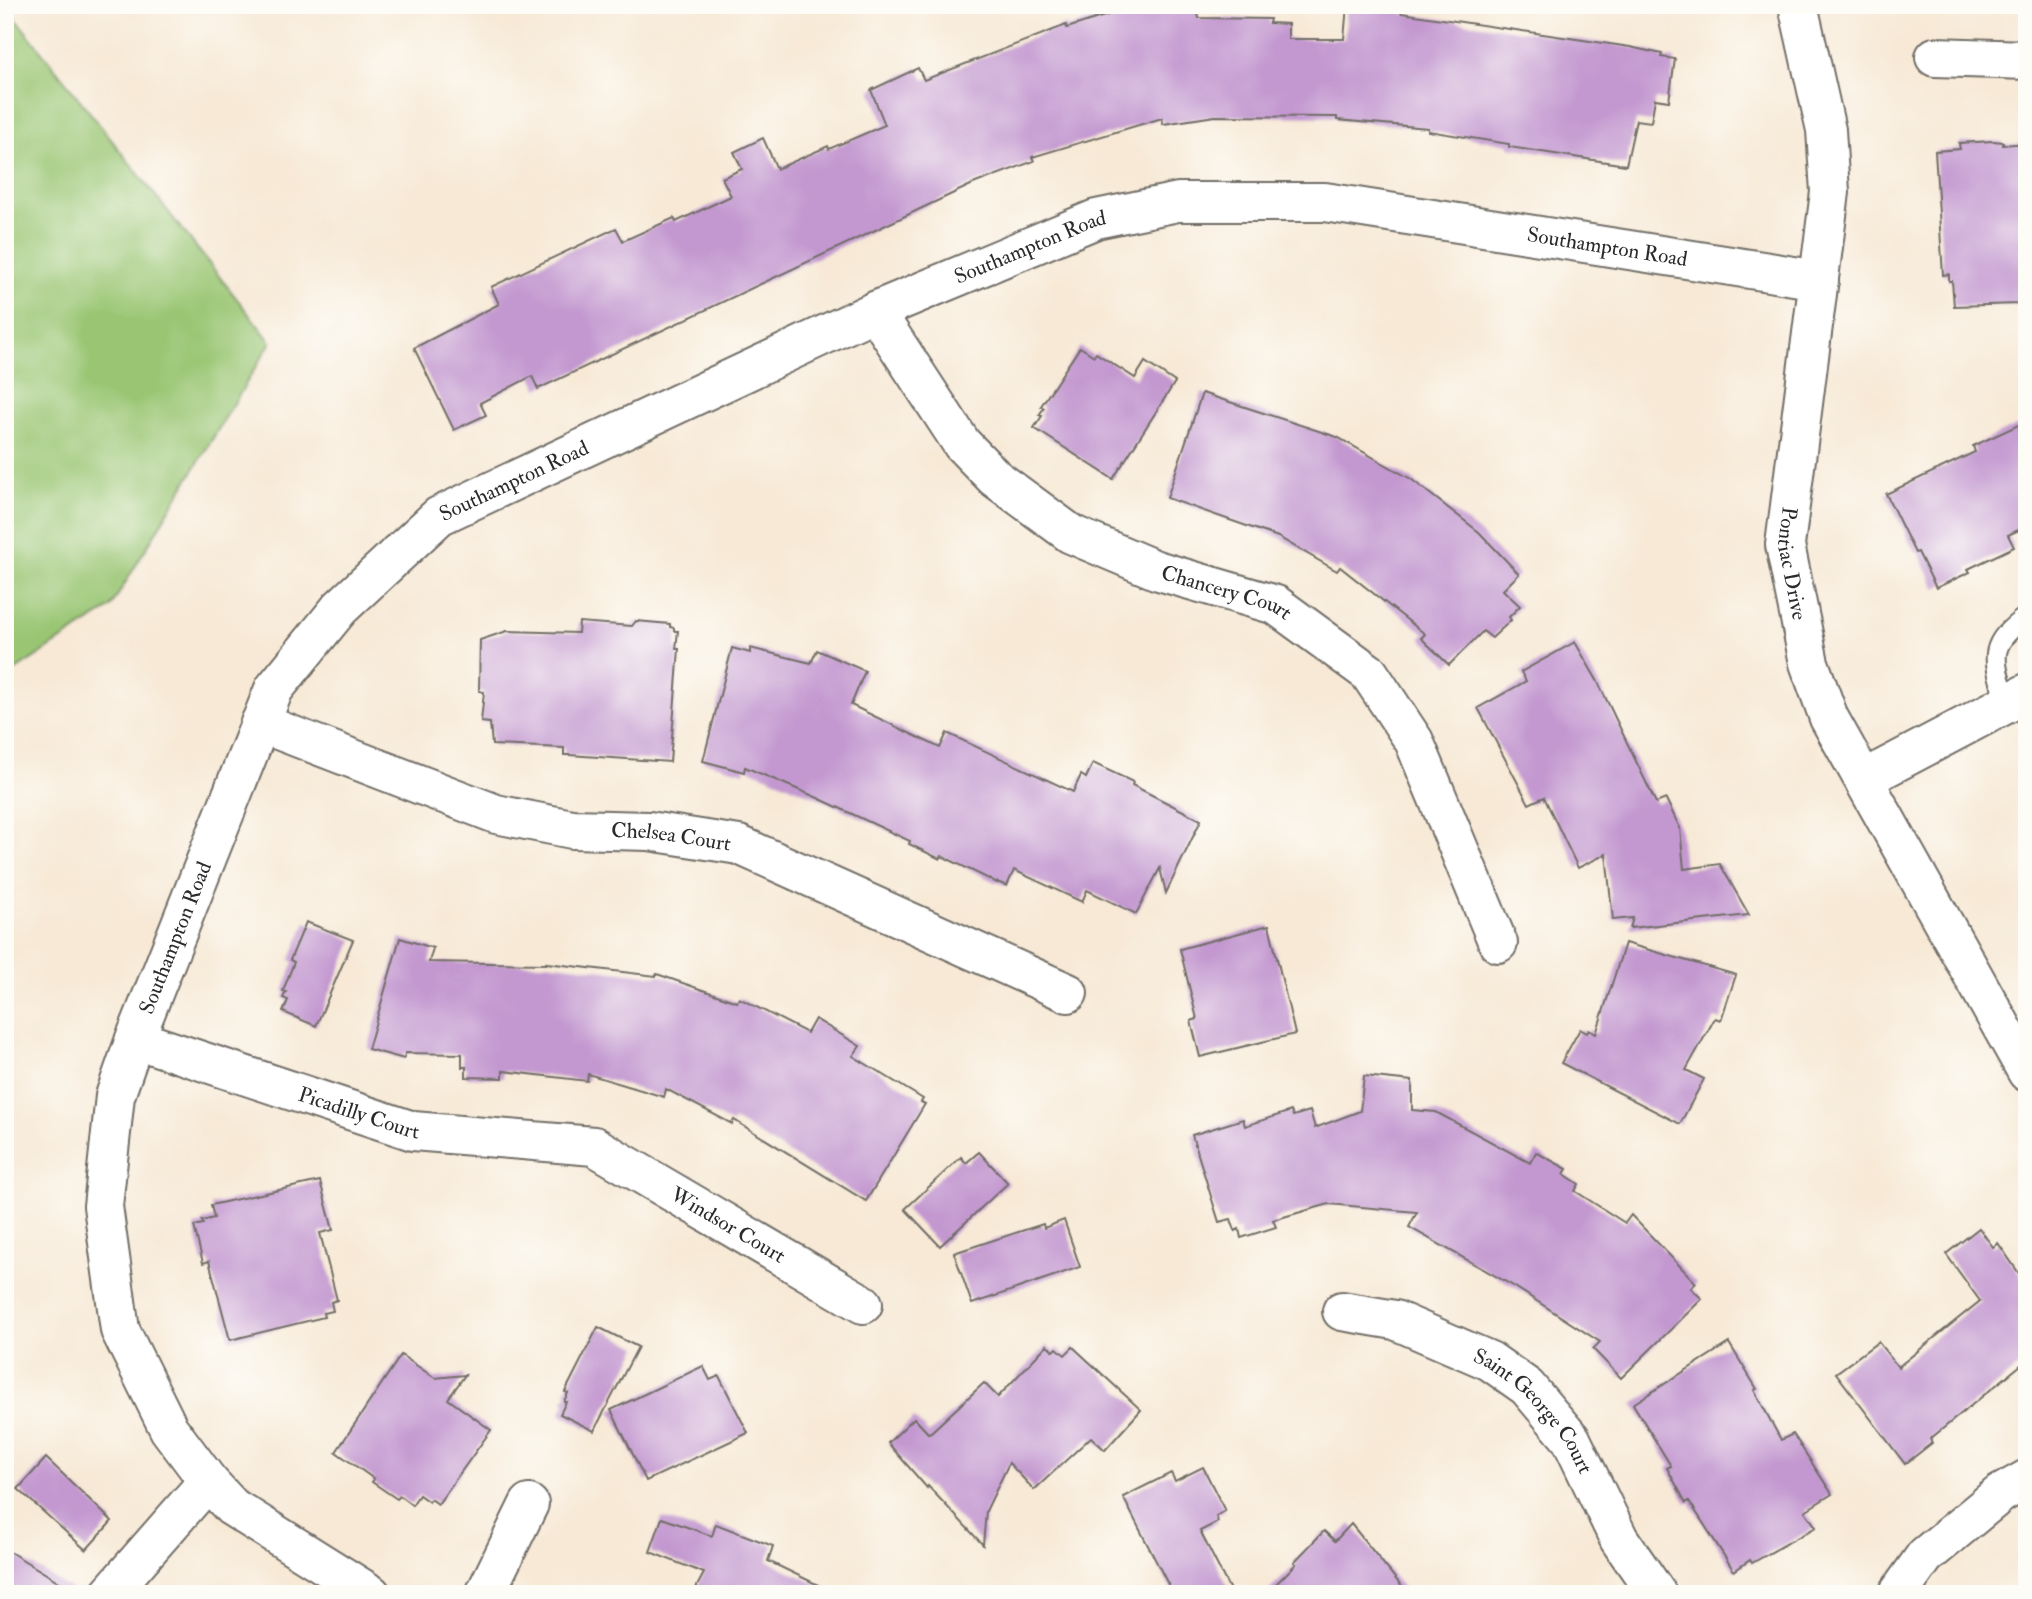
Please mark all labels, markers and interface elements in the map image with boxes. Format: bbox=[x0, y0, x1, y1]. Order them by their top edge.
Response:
street label: Southampton Road bbox=[950, 204, 1109, 291]
street label: Southampton Road bbox=[1525, 221, 1690, 273]
street label: Southampton Road bbox=[435, 434, 594, 528]
street label: Pontiac Drive bbox=[1771, 505, 1813, 623]
street label: Chancery Court bbox=[1158, 559, 1297, 626]
street label: Chelsea Court bbox=[611, 817, 733, 858]
street label: Southampton Road bbox=[133, 857, 218, 1018]
street label: Picadilly Court bbox=[295, 1081, 420, 1145]
street label: Windsor Court bbox=[665, 1180, 790, 1270]
street label: Saint George Court bbox=[1469, 1342, 1599, 1478]

